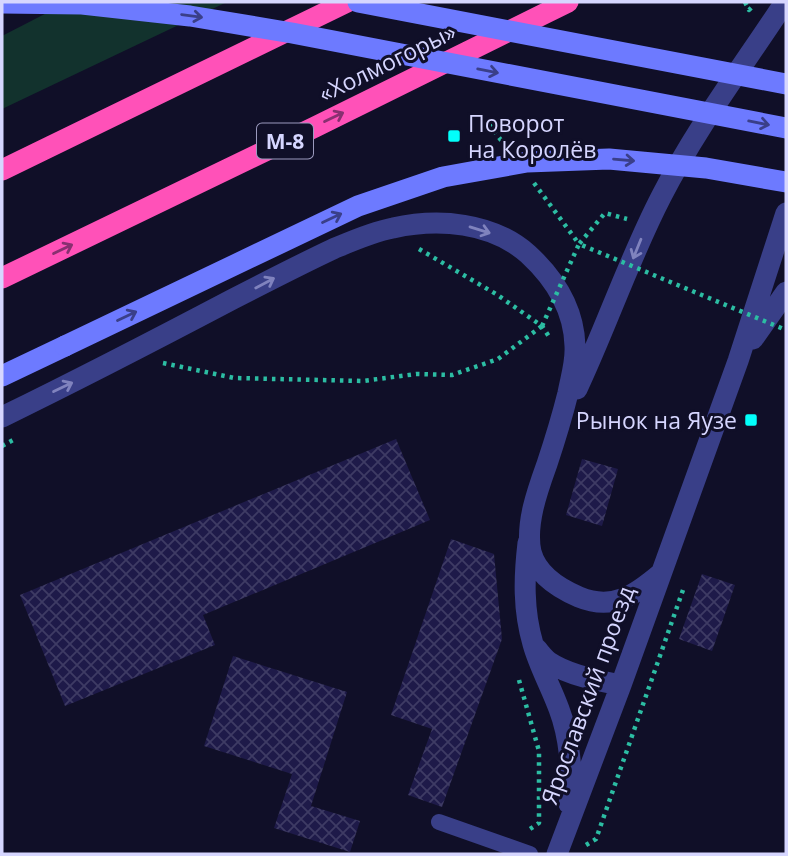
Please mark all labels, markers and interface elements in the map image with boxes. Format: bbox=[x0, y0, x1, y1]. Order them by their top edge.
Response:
one-way arrow bbox=[180, 10, 203, 23]
street label: «Холмогоры» bbox=[313, 15, 461, 109]
one-way arrow bbox=[476, 64, 499, 78]
place label: Поворот на Королёв bbox=[468, 107, 596, 165]
one-way arrow bbox=[323, 110, 344, 124]
one-way arrow bbox=[747, 117, 770, 130]
road number: М-8 bbox=[257, 124, 313, 158]
marker: Поворот на Королёв bbox=[446, 128, 462, 144]
one-way arrow bbox=[612, 154, 635, 167]
one-way arrow bbox=[321, 211, 342, 225]
one-way arrow bbox=[469, 224, 491, 237]
one-way arrow bbox=[630, 237, 643, 259]
one-way arrow bbox=[52, 241, 73, 255]
one-way arrow bbox=[254, 275, 275, 289]
one-way arrow bbox=[116, 309, 137, 323]
one-way arrow bbox=[52, 380, 73, 393]
place label: Рынок на Яузе bbox=[576, 404, 737, 436]
marker: Рынок на Яузе bbox=[743, 412, 759, 428]
street label: Ярославский проезд bbox=[533, 581, 641, 809]

